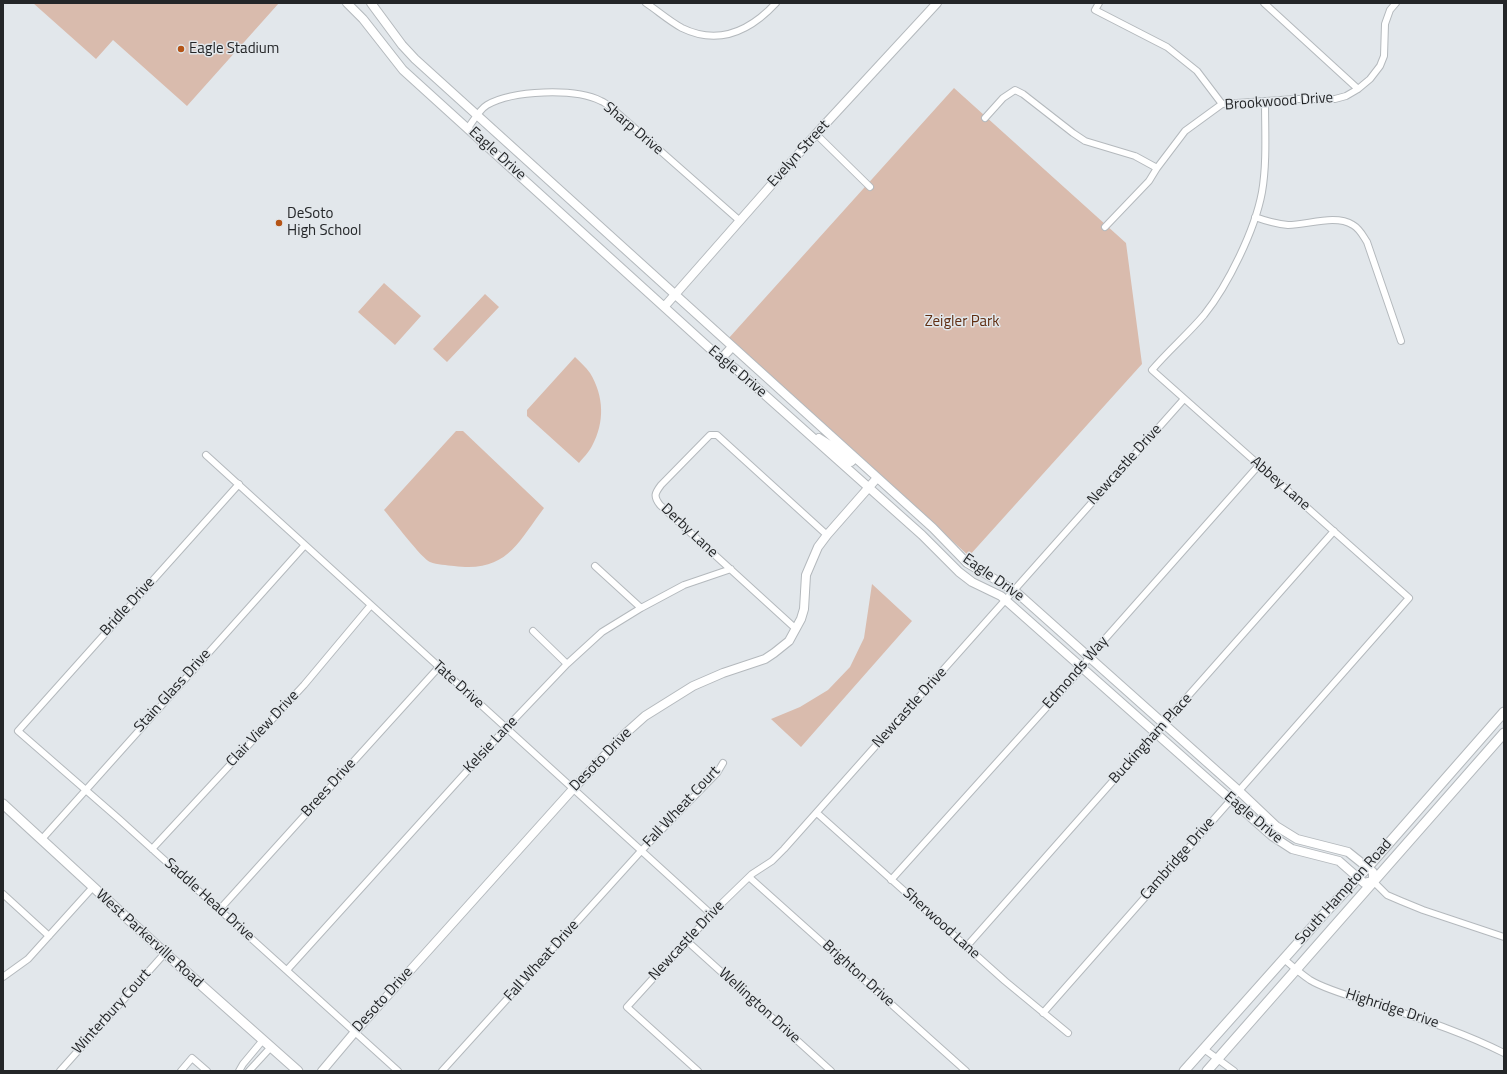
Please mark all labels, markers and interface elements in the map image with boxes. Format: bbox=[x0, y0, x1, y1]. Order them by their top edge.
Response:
place label: Eagle Stadium bbox=[189, 40, 279, 58]
marker: Eagle Stadium bbox=[176, 44, 186, 54]
street label: Brookwood Drive bbox=[1224, 89, 1334, 115]
street label: Sharp Drive bbox=[599, 99, 667, 159]
street label: Evelyn Street bbox=[764, 117, 834, 191]
street label: Eagle Drive bbox=[465, 124, 529, 184]
place label: DeSoto High School bbox=[287, 205, 362, 240]
marker: DeSoto High School bbox=[274, 218, 284, 228]
park label: Zeigler Park bbox=[925, 313, 999, 331]
street label: Eagle Drive bbox=[704, 342, 770, 402]
street label: Newcastle Drive bbox=[1084, 421, 1166, 509]
street label: Abbey Lane bbox=[1247, 453, 1313, 515]
street label: Derby Lane bbox=[657, 500, 721, 562]
street label: Eagle Drive bbox=[959, 550, 1027, 606]
street label: Bridle Drive bbox=[97, 574, 159, 640]
street label: Edmonds Way bbox=[1039, 633, 1113, 713]
street label: Stain Glass Drive bbox=[131, 646, 215, 736]
street label: Tate Drive bbox=[429, 657, 487, 713]
street label: Newcastle Drive bbox=[869, 664, 951, 752]
street label: Clair View Drive bbox=[223, 687, 303, 771]
street label: Buckingham Place bbox=[1106, 690, 1196, 788]
street label: Kelsie Lane bbox=[460, 713, 522, 777]
street label: Desoto Drive bbox=[566, 724, 636, 796]
street label: Brees Drive bbox=[298, 755, 360, 821]
street label: Fall Wheat Court bbox=[640, 763, 724, 851]
street label: Eagle Drive bbox=[1220, 788, 1286, 848]
street label: Cambridge Drive bbox=[1137, 814, 1219, 904]
street label: South Hampton Road bbox=[1292, 836, 1396, 948]
street label: Saddle Head Drive bbox=[160, 855, 258, 945]
street label: Sherwood Lane bbox=[899, 885, 983, 963]
street label: West Parkerville Road bbox=[92, 886, 206, 992]
street label: Newcastle Drive bbox=[646, 897, 728, 985]
street label: Fall Wheat Drive bbox=[501, 917, 583, 1005]
street label: Brighton Drive bbox=[818, 937, 898, 1011]
street label: Desoto Drive bbox=[349, 964, 417, 1036]
street label: Wellington Drive bbox=[714, 965, 804, 1047]
street label: Winterbury Court bbox=[69, 966, 155, 1058]
street label: Highridge Drive bbox=[1343, 985, 1441, 1033]

